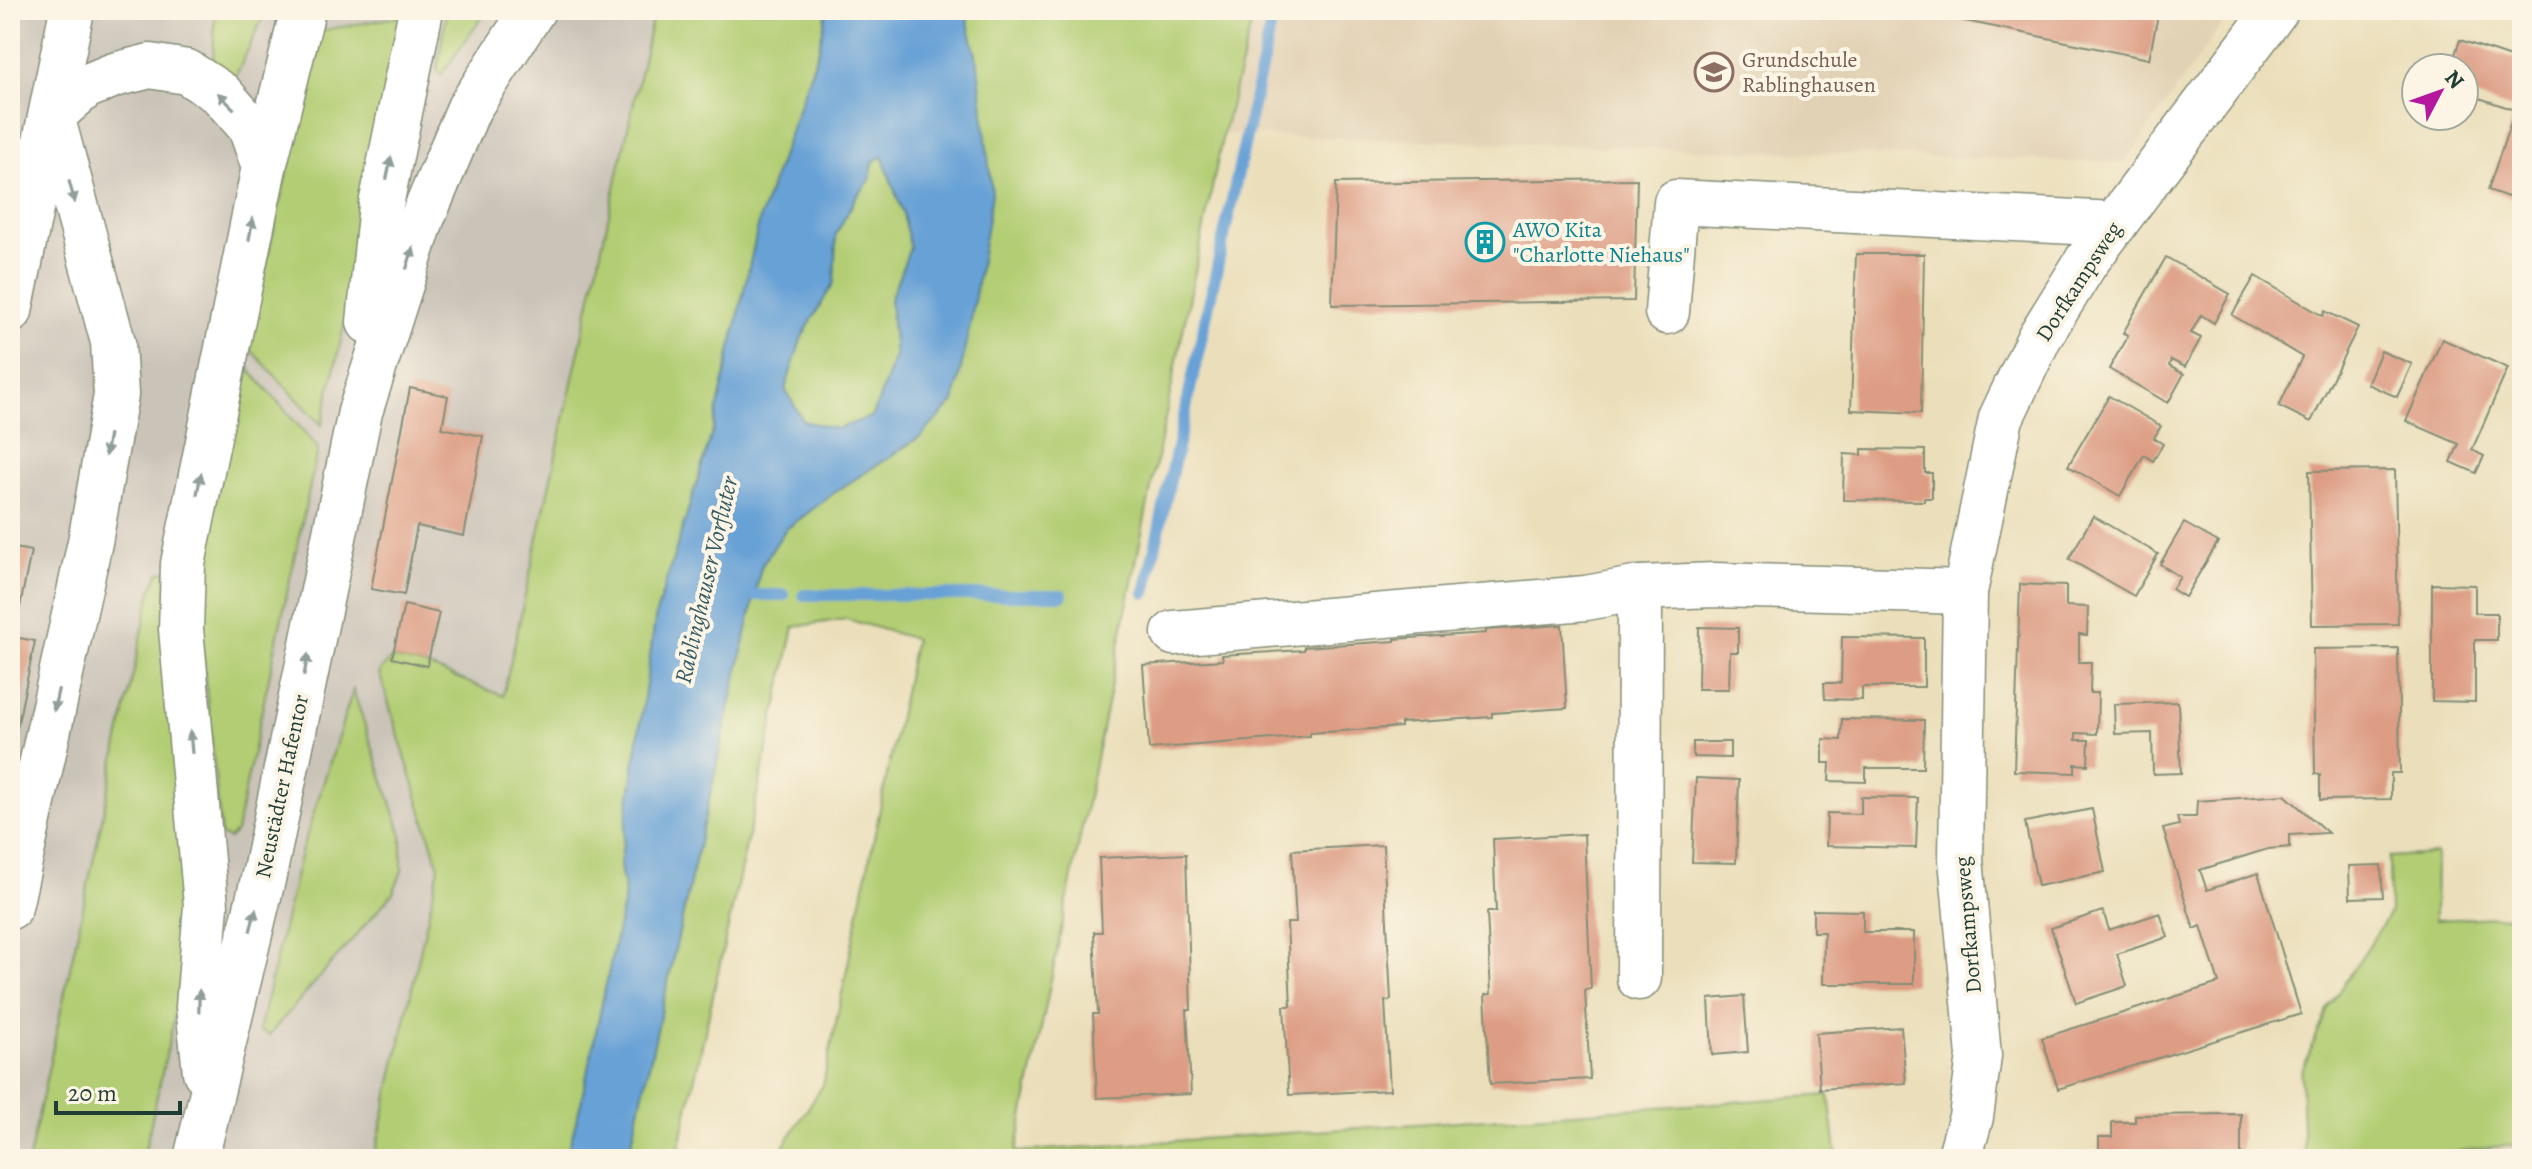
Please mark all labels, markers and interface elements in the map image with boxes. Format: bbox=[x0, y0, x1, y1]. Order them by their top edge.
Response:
place label: Grundschule Rablinghausen bbox=[1742, 45, 1876, 100]
school or university icon: Grundschule Rablinghausen bbox=[1693, 51, 1735, 93]
north arrow bbox=[2400, 52, 2480, 132]
text: N bbox=[2438, 64, 2471, 95]
one-way arrow bbox=[218, 92, 236, 111]
one-way arrow bbox=[383, 155, 396, 180]
one-way arrow bbox=[67, 179, 79, 204]
place label: AWO Kita "Charlotte Niehaus" bbox=[1512, 215, 1690, 270]
one-way arrow bbox=[245, 216, 258, 241]
street label: Dorfkampsweg bbox=[2029, 216, 2129, 347]
building icon: AWO Kita "Charlotte Niehaus" bbox=[1464, 221, 1506, 263]
one-way arrow bbox=[404, 246, 416, 270]
one-way arrow bbox=[101, 433, 113, 458]
one-way arrow bbox=[194, 471, 206, 496]
water label: Rablinghauser Vorfluter bbox=[667, 473, 746, 687]
one-way arrow bbox=[300, 652, 313, 677]
one-way arrow bbox=[49, 688, 62, 713]
street label: Neustädter Hafentor bbox=[248, 692, 316, 881]
one-way arrow bbox=[184, 729, 197, 754]
street label: Dorfkampsweg bbox=[1947, 855, 1989, 995]
one-way arrow bbox=[247, 907, 260, 932]
one-way arrow bbox=[193, 988, 205, 1013]
scale bar bbox=[56, 1065, 180, 1115]
text: 20 m bbox=[68, 1077, 117, 1109]

